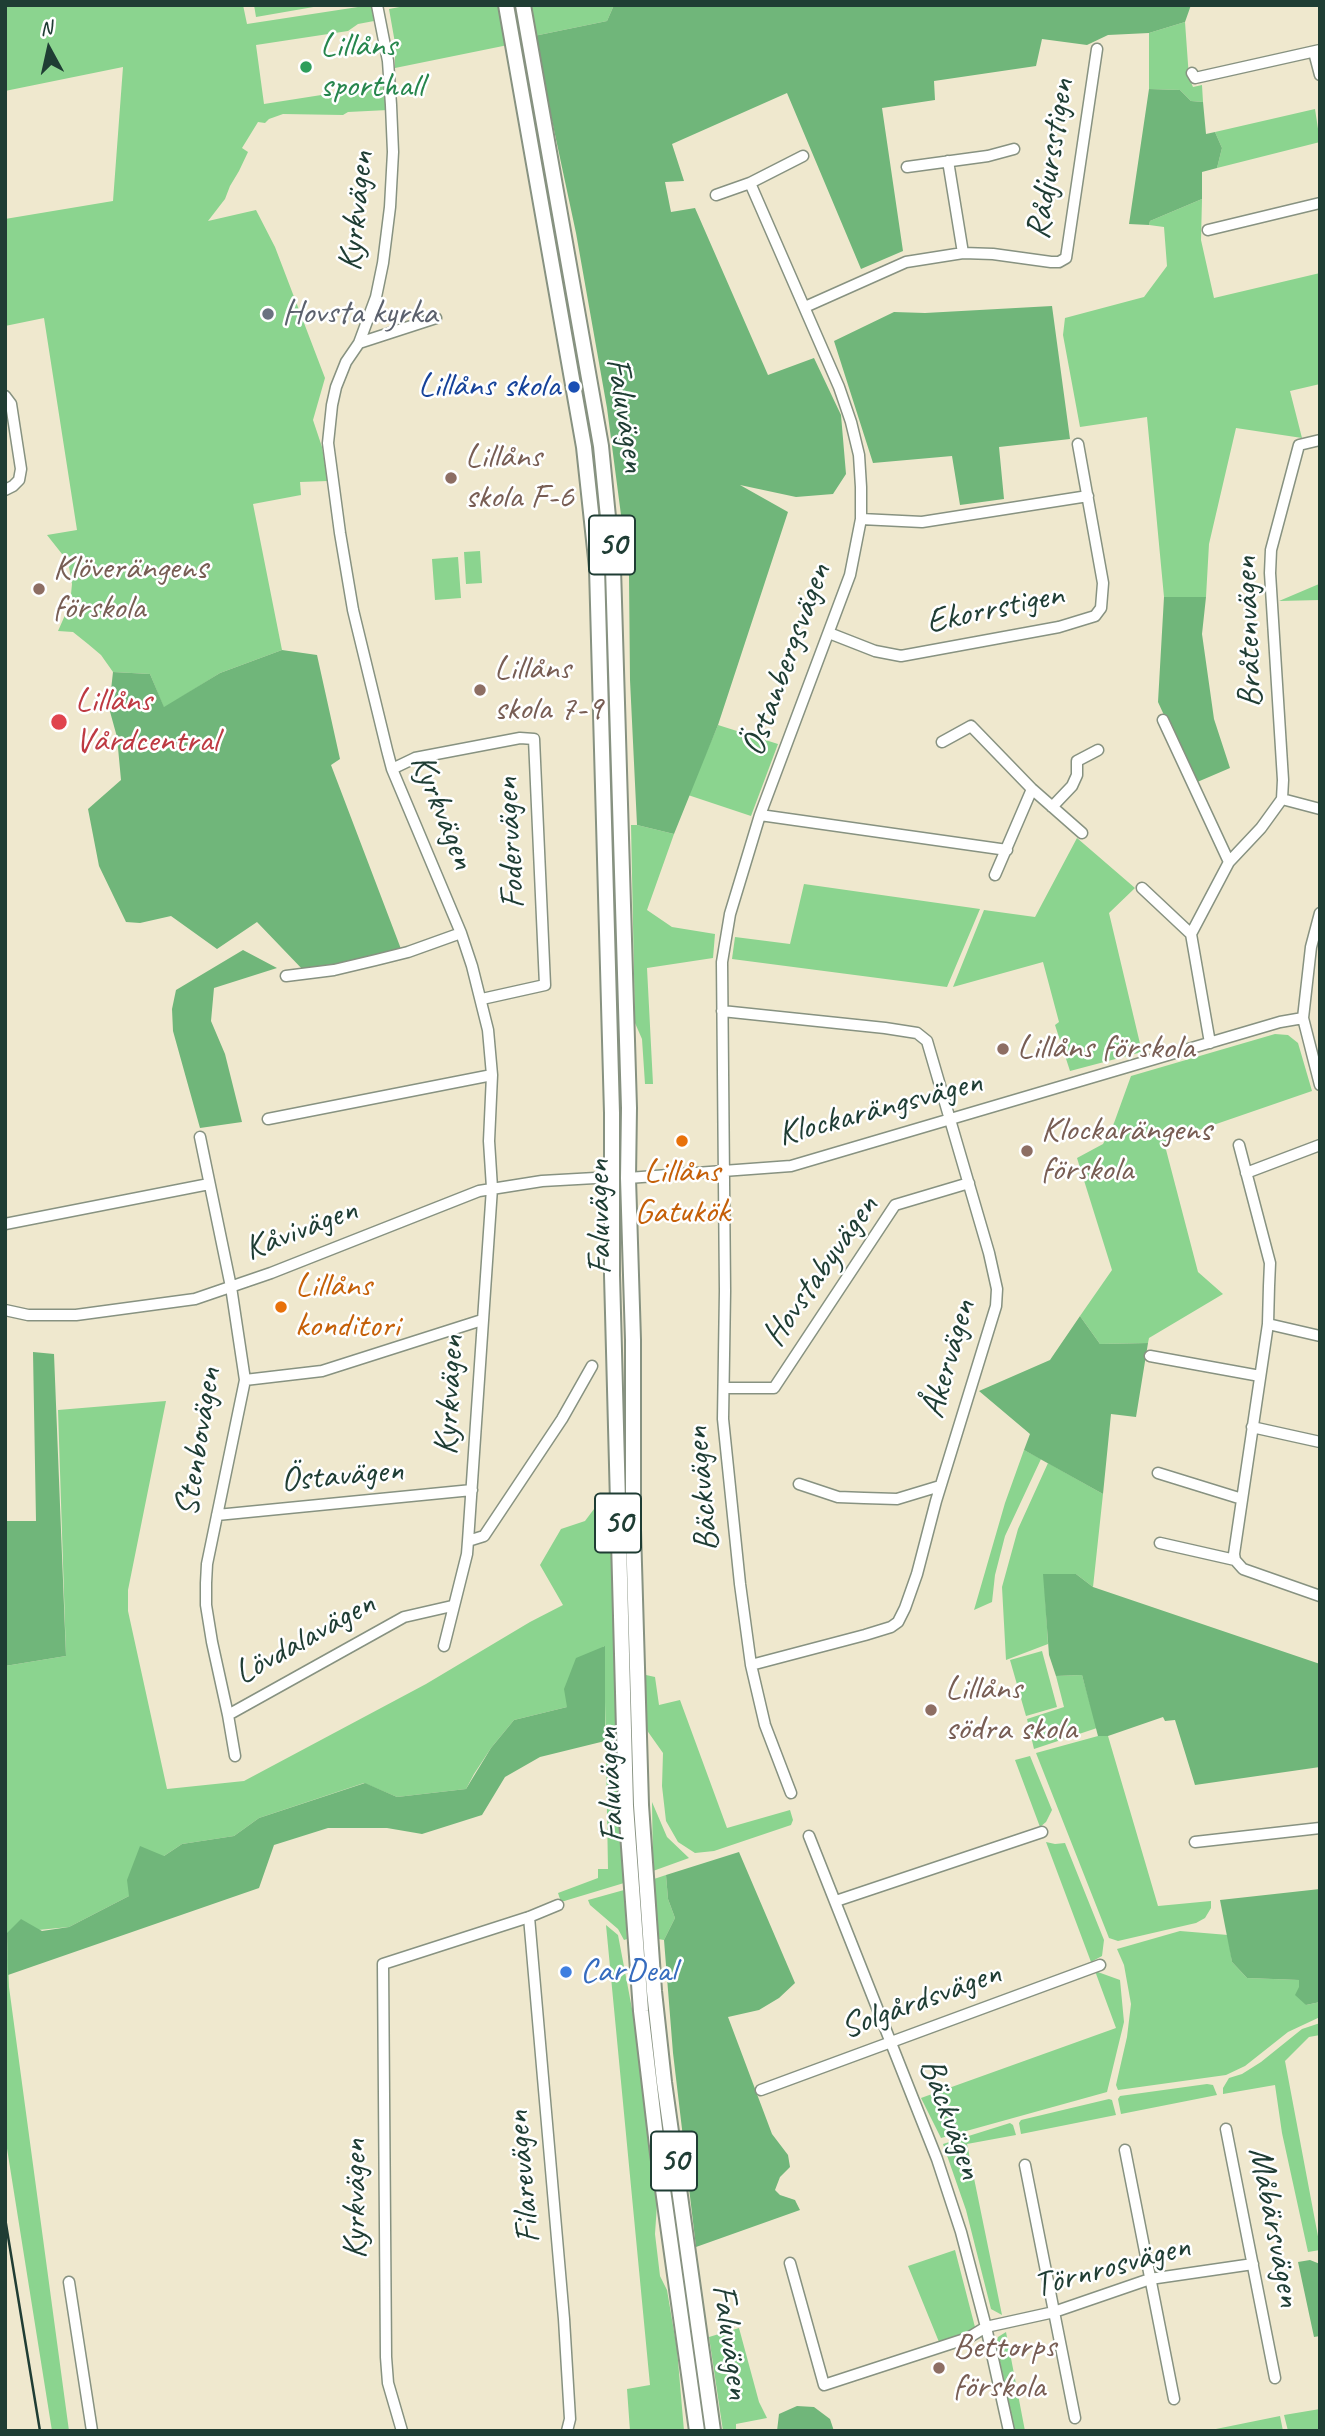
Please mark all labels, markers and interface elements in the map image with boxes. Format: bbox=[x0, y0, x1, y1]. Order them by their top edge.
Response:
north arrow bbox=[14, 14, 84, 84]
text: N bbox=[39, 16, 54, 41]
place label: Lillåns sporthall bbox=[320, 26, 423, 108]
marker: Lillåns sporthall bbox=[298, 59, 314, 75]
street label: Rådjursstigen bbox=[1018, 76, 1084, 242]
street label: Kyrkvägen bbox=[330, 149, 384, 273]
place label: Hovsta kyrka bbox=[282, 293, 437, 335]
marker: Hovsta kyrka bbox=[260, 306, 276, 322]
street label: Faluvägen bbox=[595, 355, 655, 475]
place label: Lillåns skola bbox=[418, 366, 560, 408]
marker: Lillåns skola bbox=[566, 379, 582, 395]
place label: Lillåns skola F-6 bbox=[465, 437, 574, 519]
marker: Lillåns skola F-6 bbox=[443, 470, 459, 486]
road number: 50 bbox=[589, 516, 635, 574]
place label: Klöverängens förskola bbox=[53, 548, 207, 630]
street label: Bråtenvägen bbox=[1225, 556, 1273, 708]
street label: Östanbergsvägen bbox=[733, 558, 841, 762]
street label: Ekorrstigen bbox=[923, 574, 1067, 644]
marker: Klöverängens förskola bbox=[31, 581, 47, 597]
place label: Lillåns skola 7-9 bbox=[494, 649, 602, 731]
place label: Lillåns Vårdcentral bbox=[75, 681, 218, 763]
marker: Lillåns skola 7-9 bbox=[472, 682, 488, 698]
marker: Lillåns Vårdcentral bbox=[49, 712, 69, 732]
street label: Kyrkvägen bbox=[400, 748, 484, 876]
street label: Fodervägen bbox=[487, 776, 535, 910]
place label: Lillåns förskola bbox=[1017, 1028, 1194, 1070]
marker: Lillåns förskola bbox=[995, 1041, 1011, 1057]
street label: Klockarängsvägen bbox=[773, 1062, 987, 1156]
place label: Klockarängens förskola bbox=[1041, 1110, 1211, 1192]
marker: Lillåns Gatukök bbox=[674, 1133, 690, 1149]
marker: Klockarängens förskola bbox=[1019, 1143, 1035, 1159]
place label: Lillåns Gatukök bbox=[635, 1152, 729, 1234]
street label: Faluvägen bbox=[578, 1159, 622, 1275]
street label: Hovstabyvägen bbox=[754, 1187, 888, 1355]
street label: Kåvivägen bbox=[239, 1189, 363, 1271]
place label: Lillåns konditori bbox=[295, 1266, 400, 1348]
street label: Åkervägen bbox=[912, 1295, 986, 1423]
marker: Lillåns konditori bbox=[273, 1299, 289, 1315]
street label: Kyrkvägen bbox=[426, 1334, 474, 1456]
street label: Stenbovägen bbox=[166, 1364, 232, 1520]
street label: Bäckvägen bbox=[677, 1425, 729, 1553]
street label: Östavägen bbox=[279, 1450, 405, 1502]
road number: 50 bbox=[595, 1494, 641, 1553]
street label: Lövdalavägen bbox=[227, 1583, 383, 1695]
place label: Lillåns södra skola bbox=[945, 1669, 1076, 1751]
marker: Lillåns södra skola bbox=[923, 1702, 939, 1718]
street label: Faluvägen bbox=[587, 1726, 635, 1844]
place label: CarDeal bbox=[580, 1951, 676, 1993]
street label: Solgårdsvägen bbox=[835, 1953, 1007, 2049]
marker: CarDeal bbox=[558, 1964, 574, 1980]
street label: Bäckvägen bbox=[909, 2053, 991, 2185]
street label: Filarevägen bbox=[497, 2109, 551, 2245]
road number: 50 bbox=[651, 2132, 697, 2190]
street label: Kyrkvägen bbox=[335, 2139, 377, 2259]
street label: Måbärsvägen bbox=[1238, 2143, 1310, 2311]
street label: Törnrosvägen bbox=[1029, 2226, 1195, 2308]
street label: Faluvägen bbox=[701, 2282, 759, 2402]
place label: Bettorps förskola bbox=[953, 2327, 1056, 2409]
marker: Bettorps förskola bbox=[931, 2360, 947, 2376]

